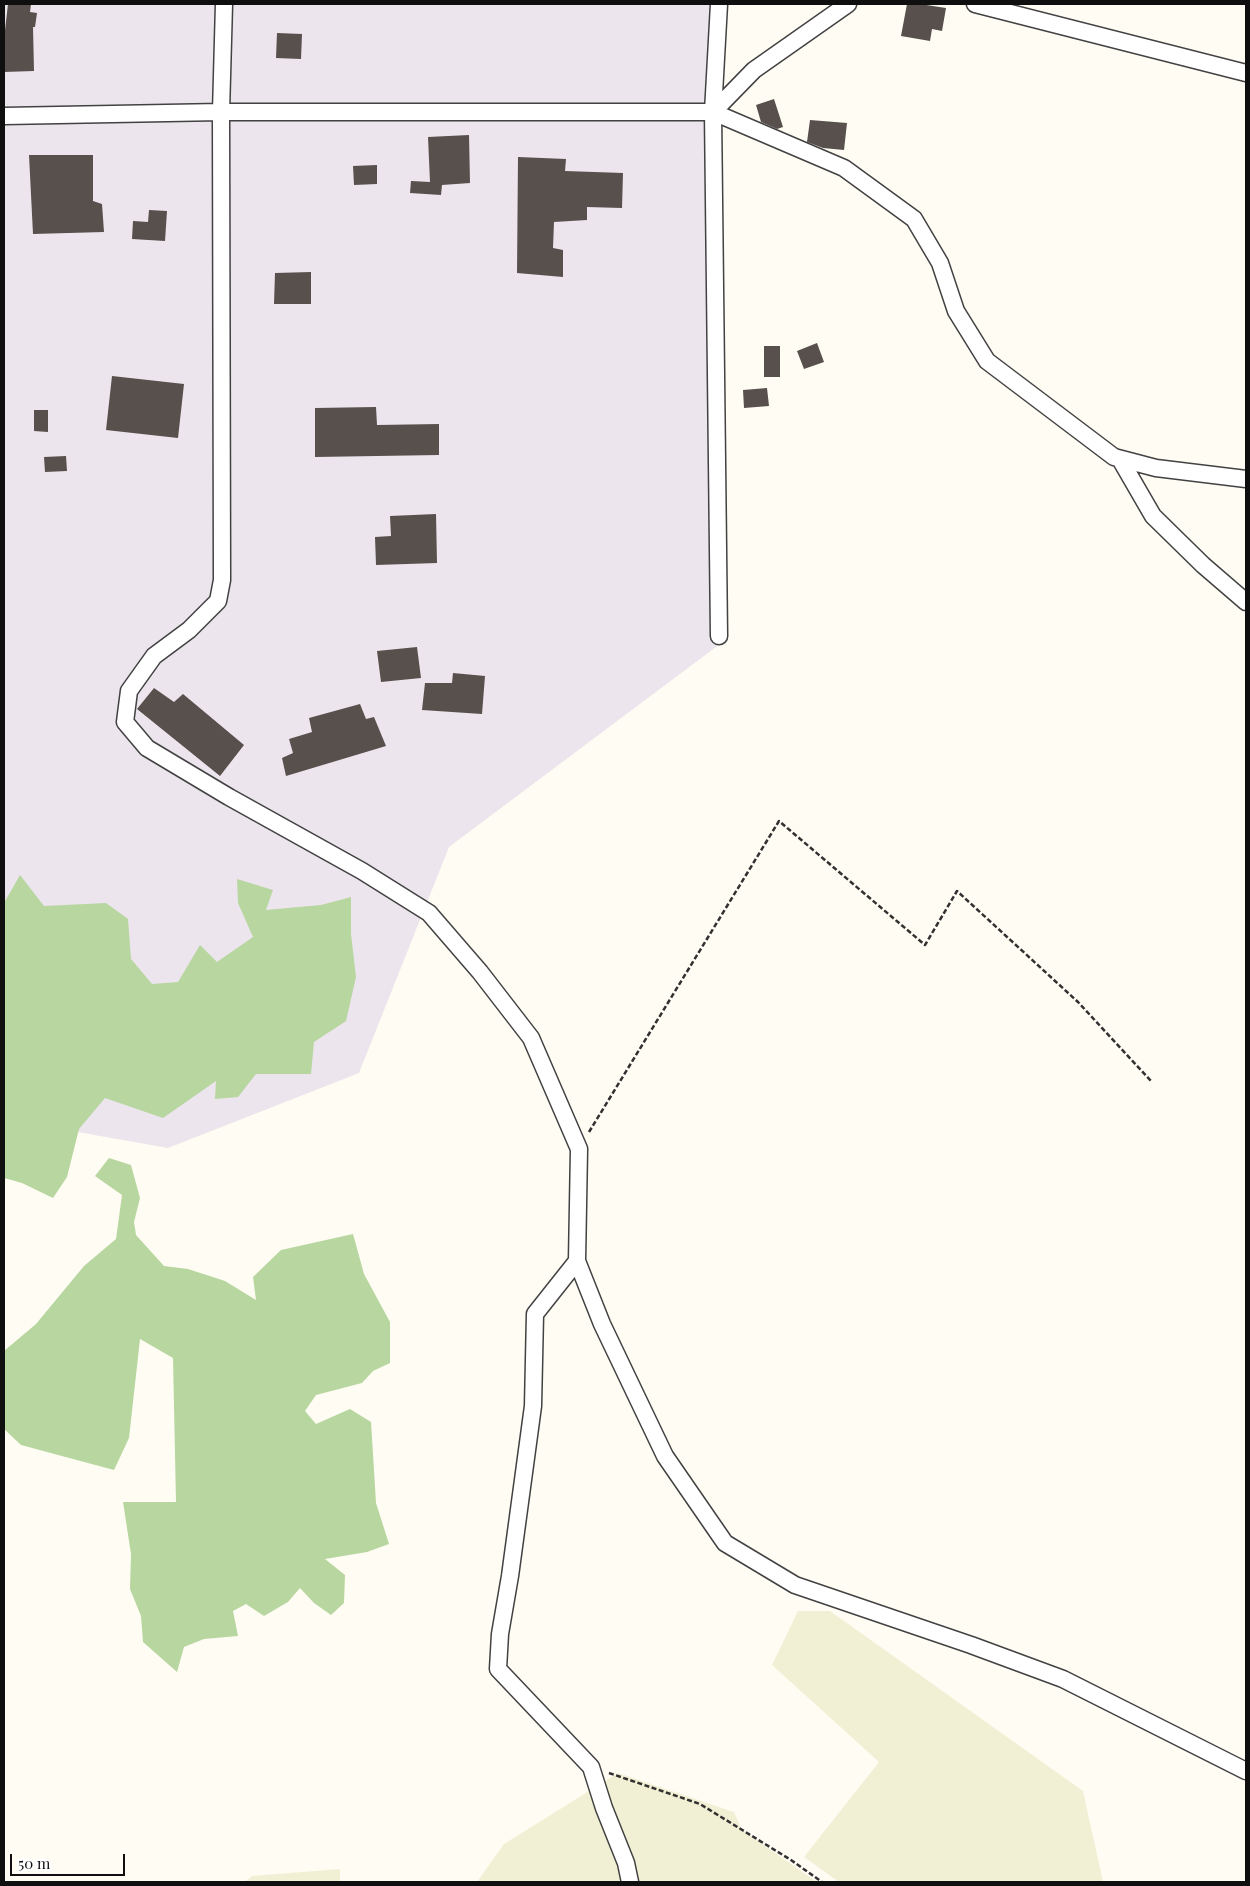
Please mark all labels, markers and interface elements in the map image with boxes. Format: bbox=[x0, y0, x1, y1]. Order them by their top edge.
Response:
scale bar bbox=[12, 1844, 128, 1876]
text: 50 m bbox=[18, 1853, 50, 1873]

